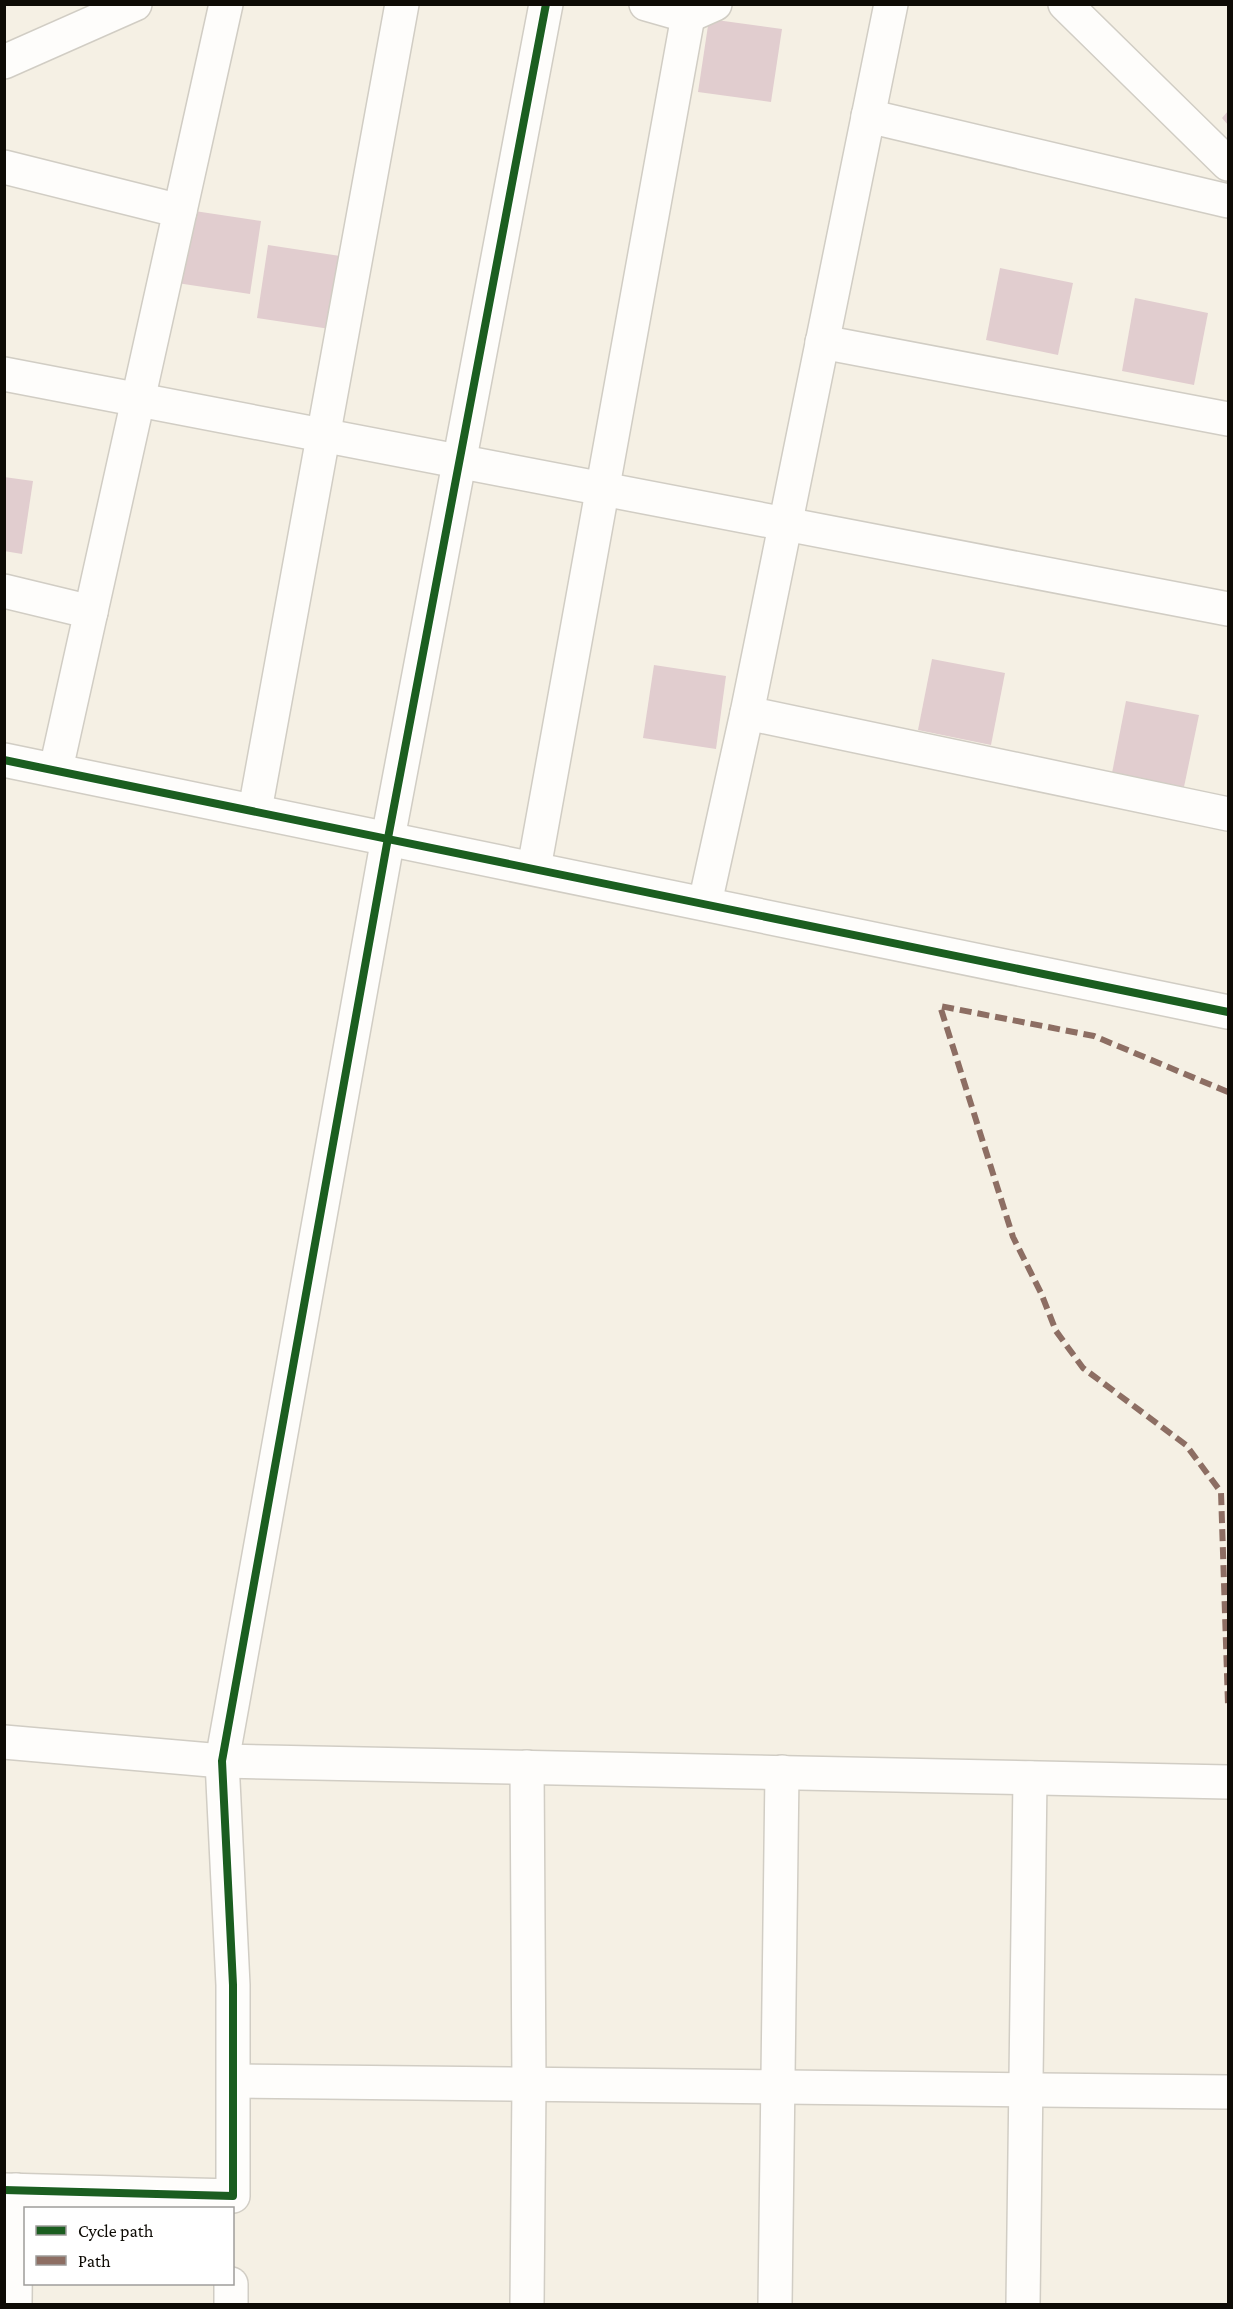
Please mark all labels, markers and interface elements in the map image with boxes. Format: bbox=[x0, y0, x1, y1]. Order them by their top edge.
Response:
legend bbox=[24, 2207, 234, 2285]
text: Cycle path bbox=[78, 2221, 154, 2241]
text: Path bbox=[78, 2251, 111, 2271]

